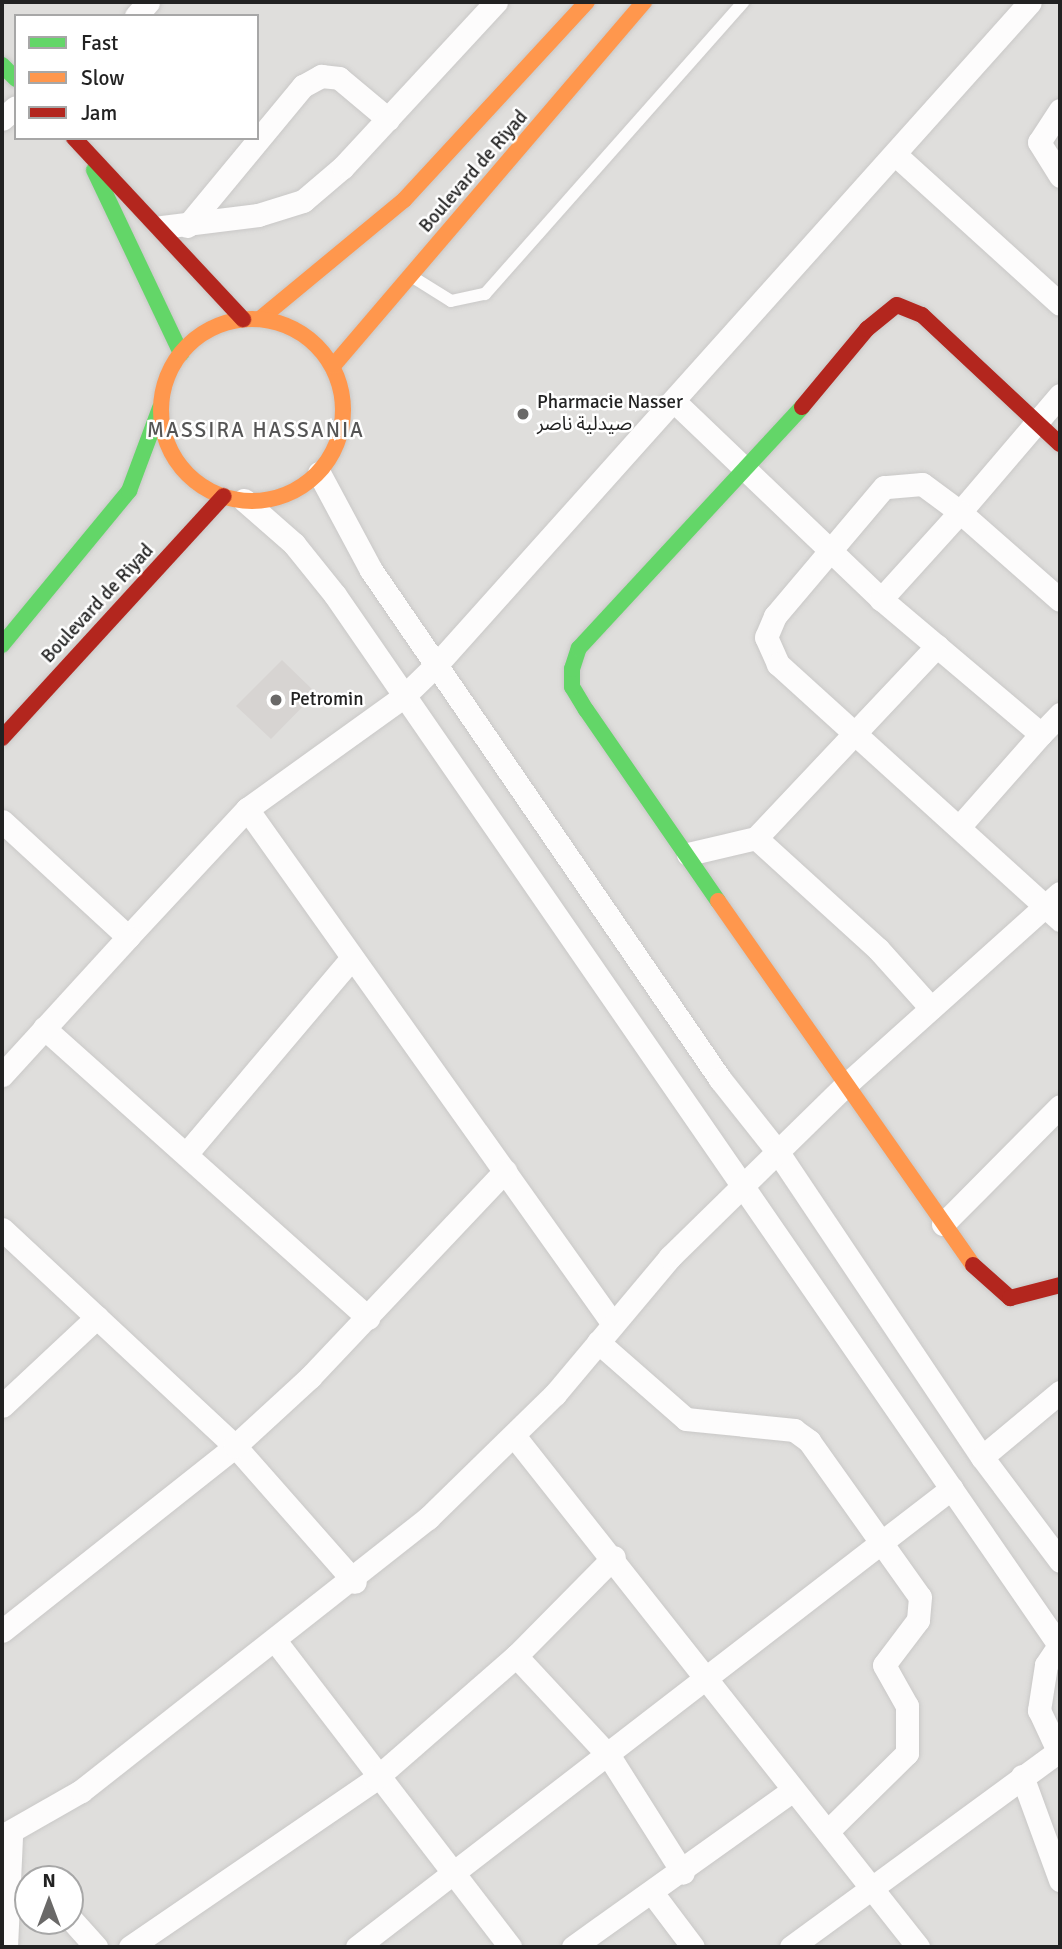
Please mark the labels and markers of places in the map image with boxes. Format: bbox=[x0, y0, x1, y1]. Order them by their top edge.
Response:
place label: Pharmacie Nasser صيدلية ناصر bbox=[537, 392, 683, 436]
marker: Pharmacie Nasser صيدلية ناصر bbox=[515, 406, 531, 422]
place label: Petromin bbox=[290, 689, 364, 711]
marker: Petromin bbox=[268, 692, 284, 708]

